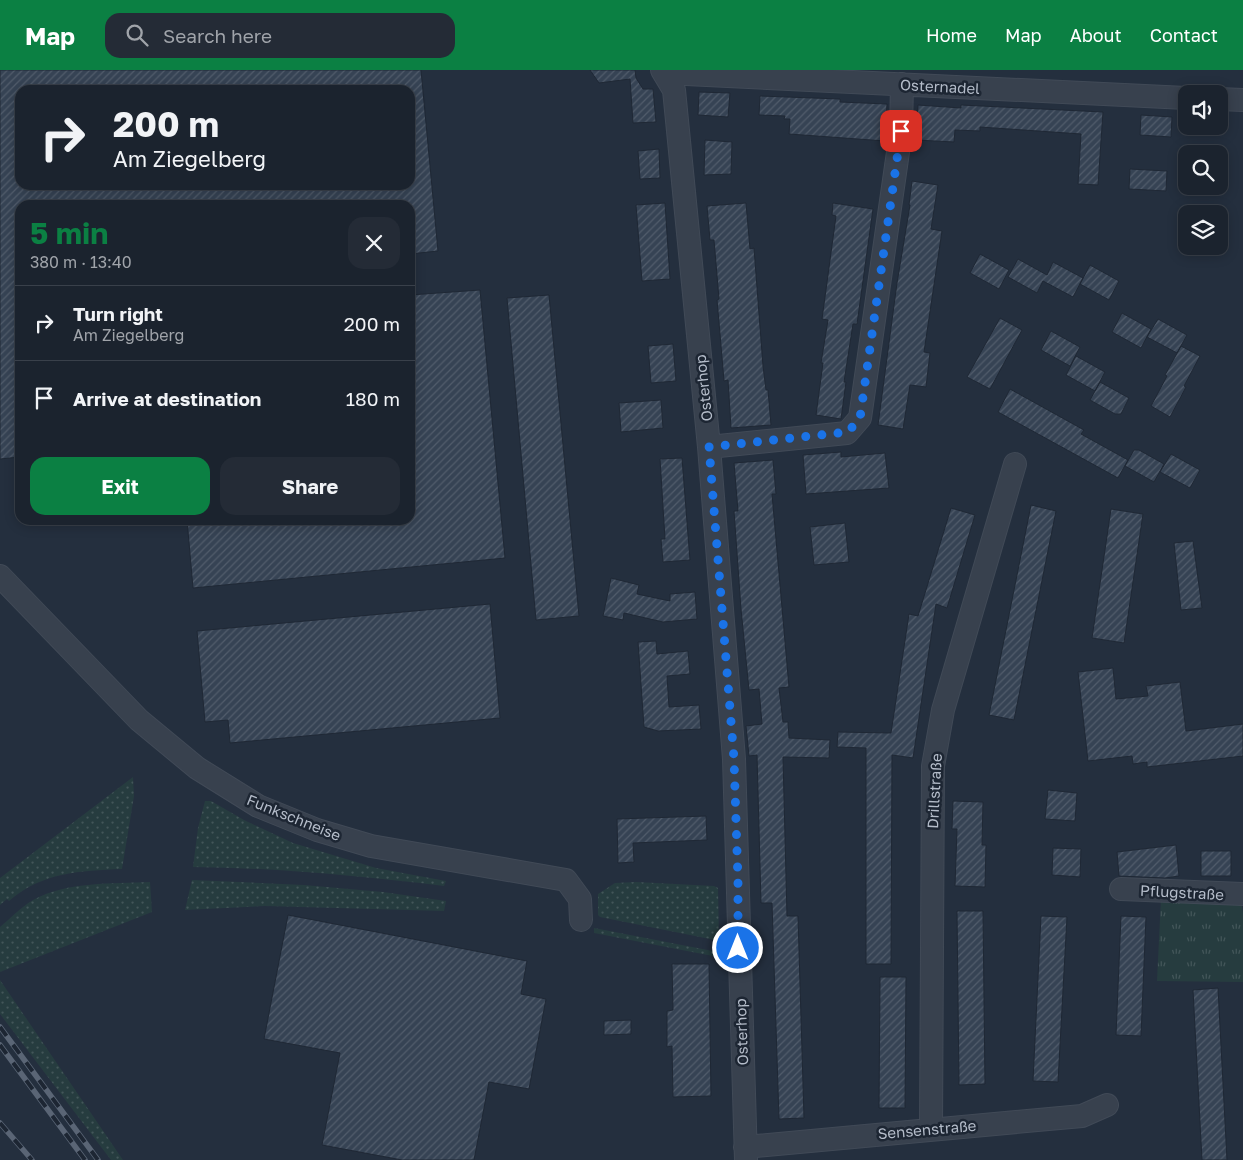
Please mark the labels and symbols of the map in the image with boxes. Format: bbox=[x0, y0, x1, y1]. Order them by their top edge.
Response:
street label: Osternadel bbox=[900, 75, 981, 97]
pin bbox=[880, 110, 922, 152]
street label: Osterhop bbox=[691, 354, 715, 422]
street label: Drillstraße bbox=[923, 753, 945, 829]
street label: Funkschneise bbox=[244, 790, 344, 844]
street label: Pflugstraße bbox=[1140, 881, 1225, 903]
position arrow bbox=[711, 921, 763, 973]
street label: Osterhop bbox=[731, 998, 751, 1066]
street label: Sensenstraße bbox=[877, 1116, 977, 1142]

